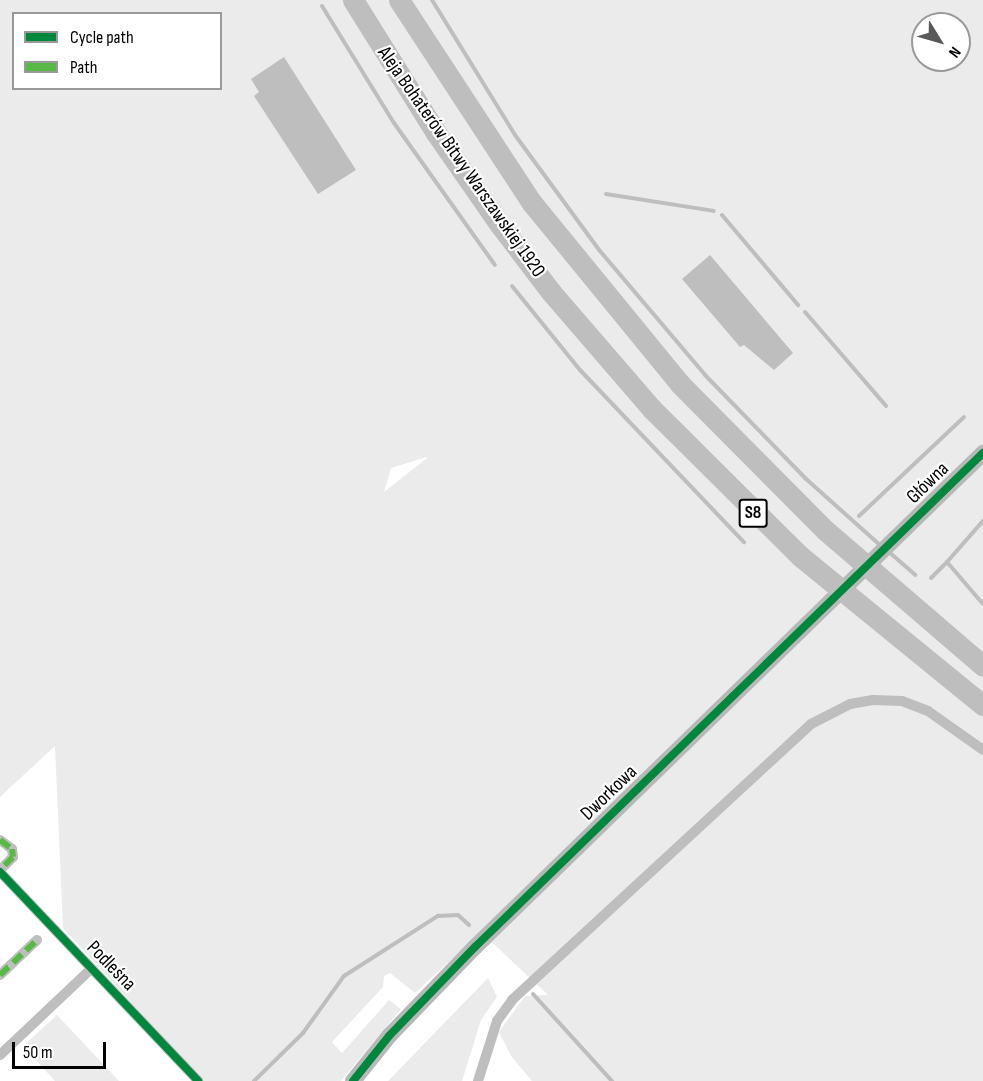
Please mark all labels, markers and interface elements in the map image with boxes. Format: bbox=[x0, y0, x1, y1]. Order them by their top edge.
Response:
legend bbox=[12, 12, 222, 90]
north arrow bbox=[911, 12, 971, 72]
text: Cycle path bbox=[70, 27, 134, 48]
street label: Aleja Bohaterów Bitwy Warszawskiej 1920 bbox=[372, 42, 550, 282]
text: N bbox=[944, 43, 964, 61]
text: Path bbox=[70, 57, 98, 78]
street label: Główna bbox=[902, 457, 954, 509]
road number: S8 bbox=[738, 498, 768, 528]
street label: Dworkowa bbox=[576, 760, 642, 826]
street label: Podleśna bbox=[81, 936, 141, 996]
scale bar bbox=[15, 1030, 110, 1068]
text: 50 m bbox=[23, 1042, 53, 1063]

